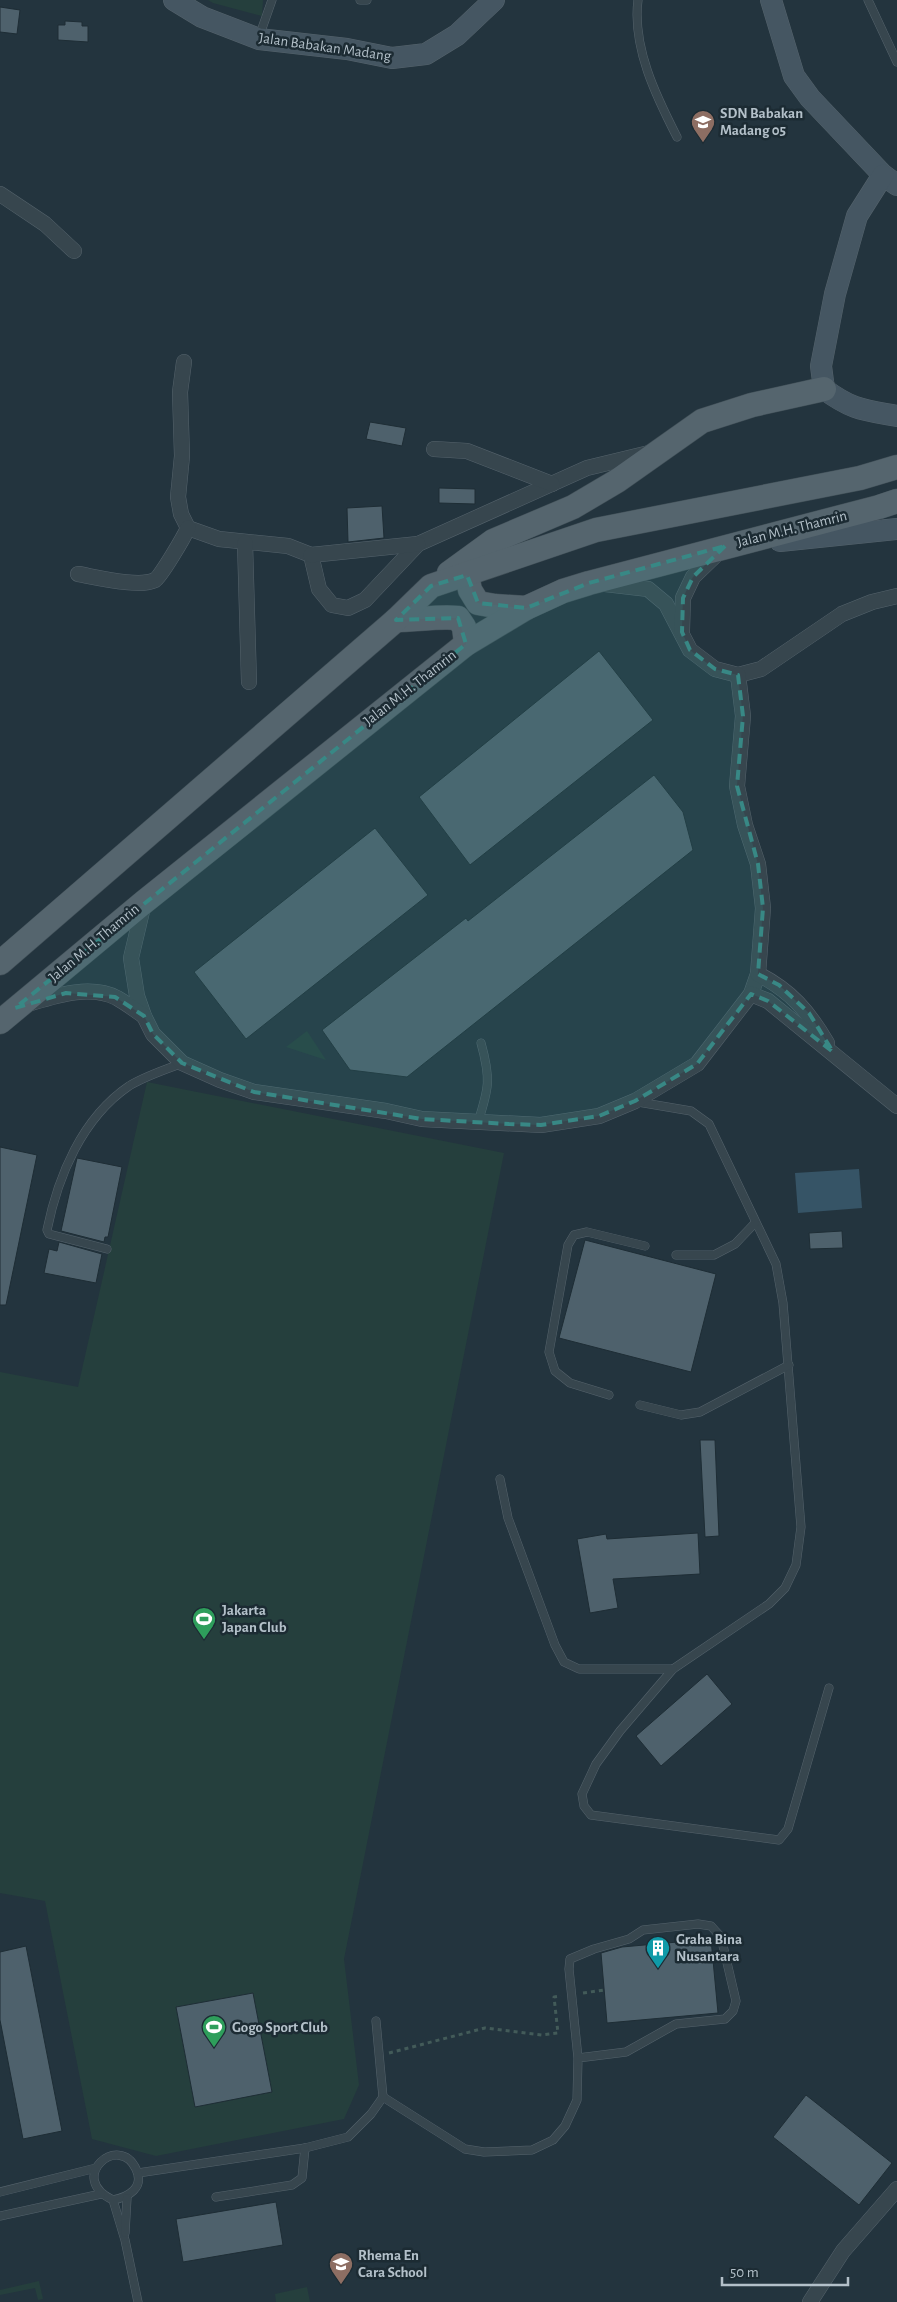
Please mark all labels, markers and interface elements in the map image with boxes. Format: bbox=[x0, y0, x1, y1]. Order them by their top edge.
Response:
street label: Jalan Babakan Madang bbox=[258, 30, 393, 64]
place label: SDN Babakan Madang 05 bbox=[720, 106, 803, 138]
school or university icon: SDN Babakan Madang 05 bbox=[690, 109, 716, 143]
street label: Jalan M.H. Thamrin bbox=[735, 508, 849, 550]
street label: Jalan M.H. Thamrin bbox=[361, 647, 459, 729]
street label: Jalan M.H. Thamrin bbox=[46, 901, 142, 985]
place label: Jakarta Japan Club bbox=[222, 1603, 287, 1635]
sports icon: Jakarta Japan Club bbox=[191, 1606, 217, 1640]
place label: Graha Bina Nusantara bbox=[676, 1932, 742, 1964]
building icon: Graha Bina Nusantara bbox=[645, 1935, 671, 1969]
sports icon: Gogo Sport Club bbox=[201, 2014, 227, 2048]
place label: Gogo Sport Club bbox=[232, 2020, 328, 2035]
place label: Rhema En Cara School bbox=[358, 2248, 427, 2280]
school or university icon: Rhema En Cara School bbox=[328, 2251, 354, 2285]
scale bar bbox=[722, 2254, 848, 2286]
text: 50 m bbox=[730, 2265, 759, 2280]

